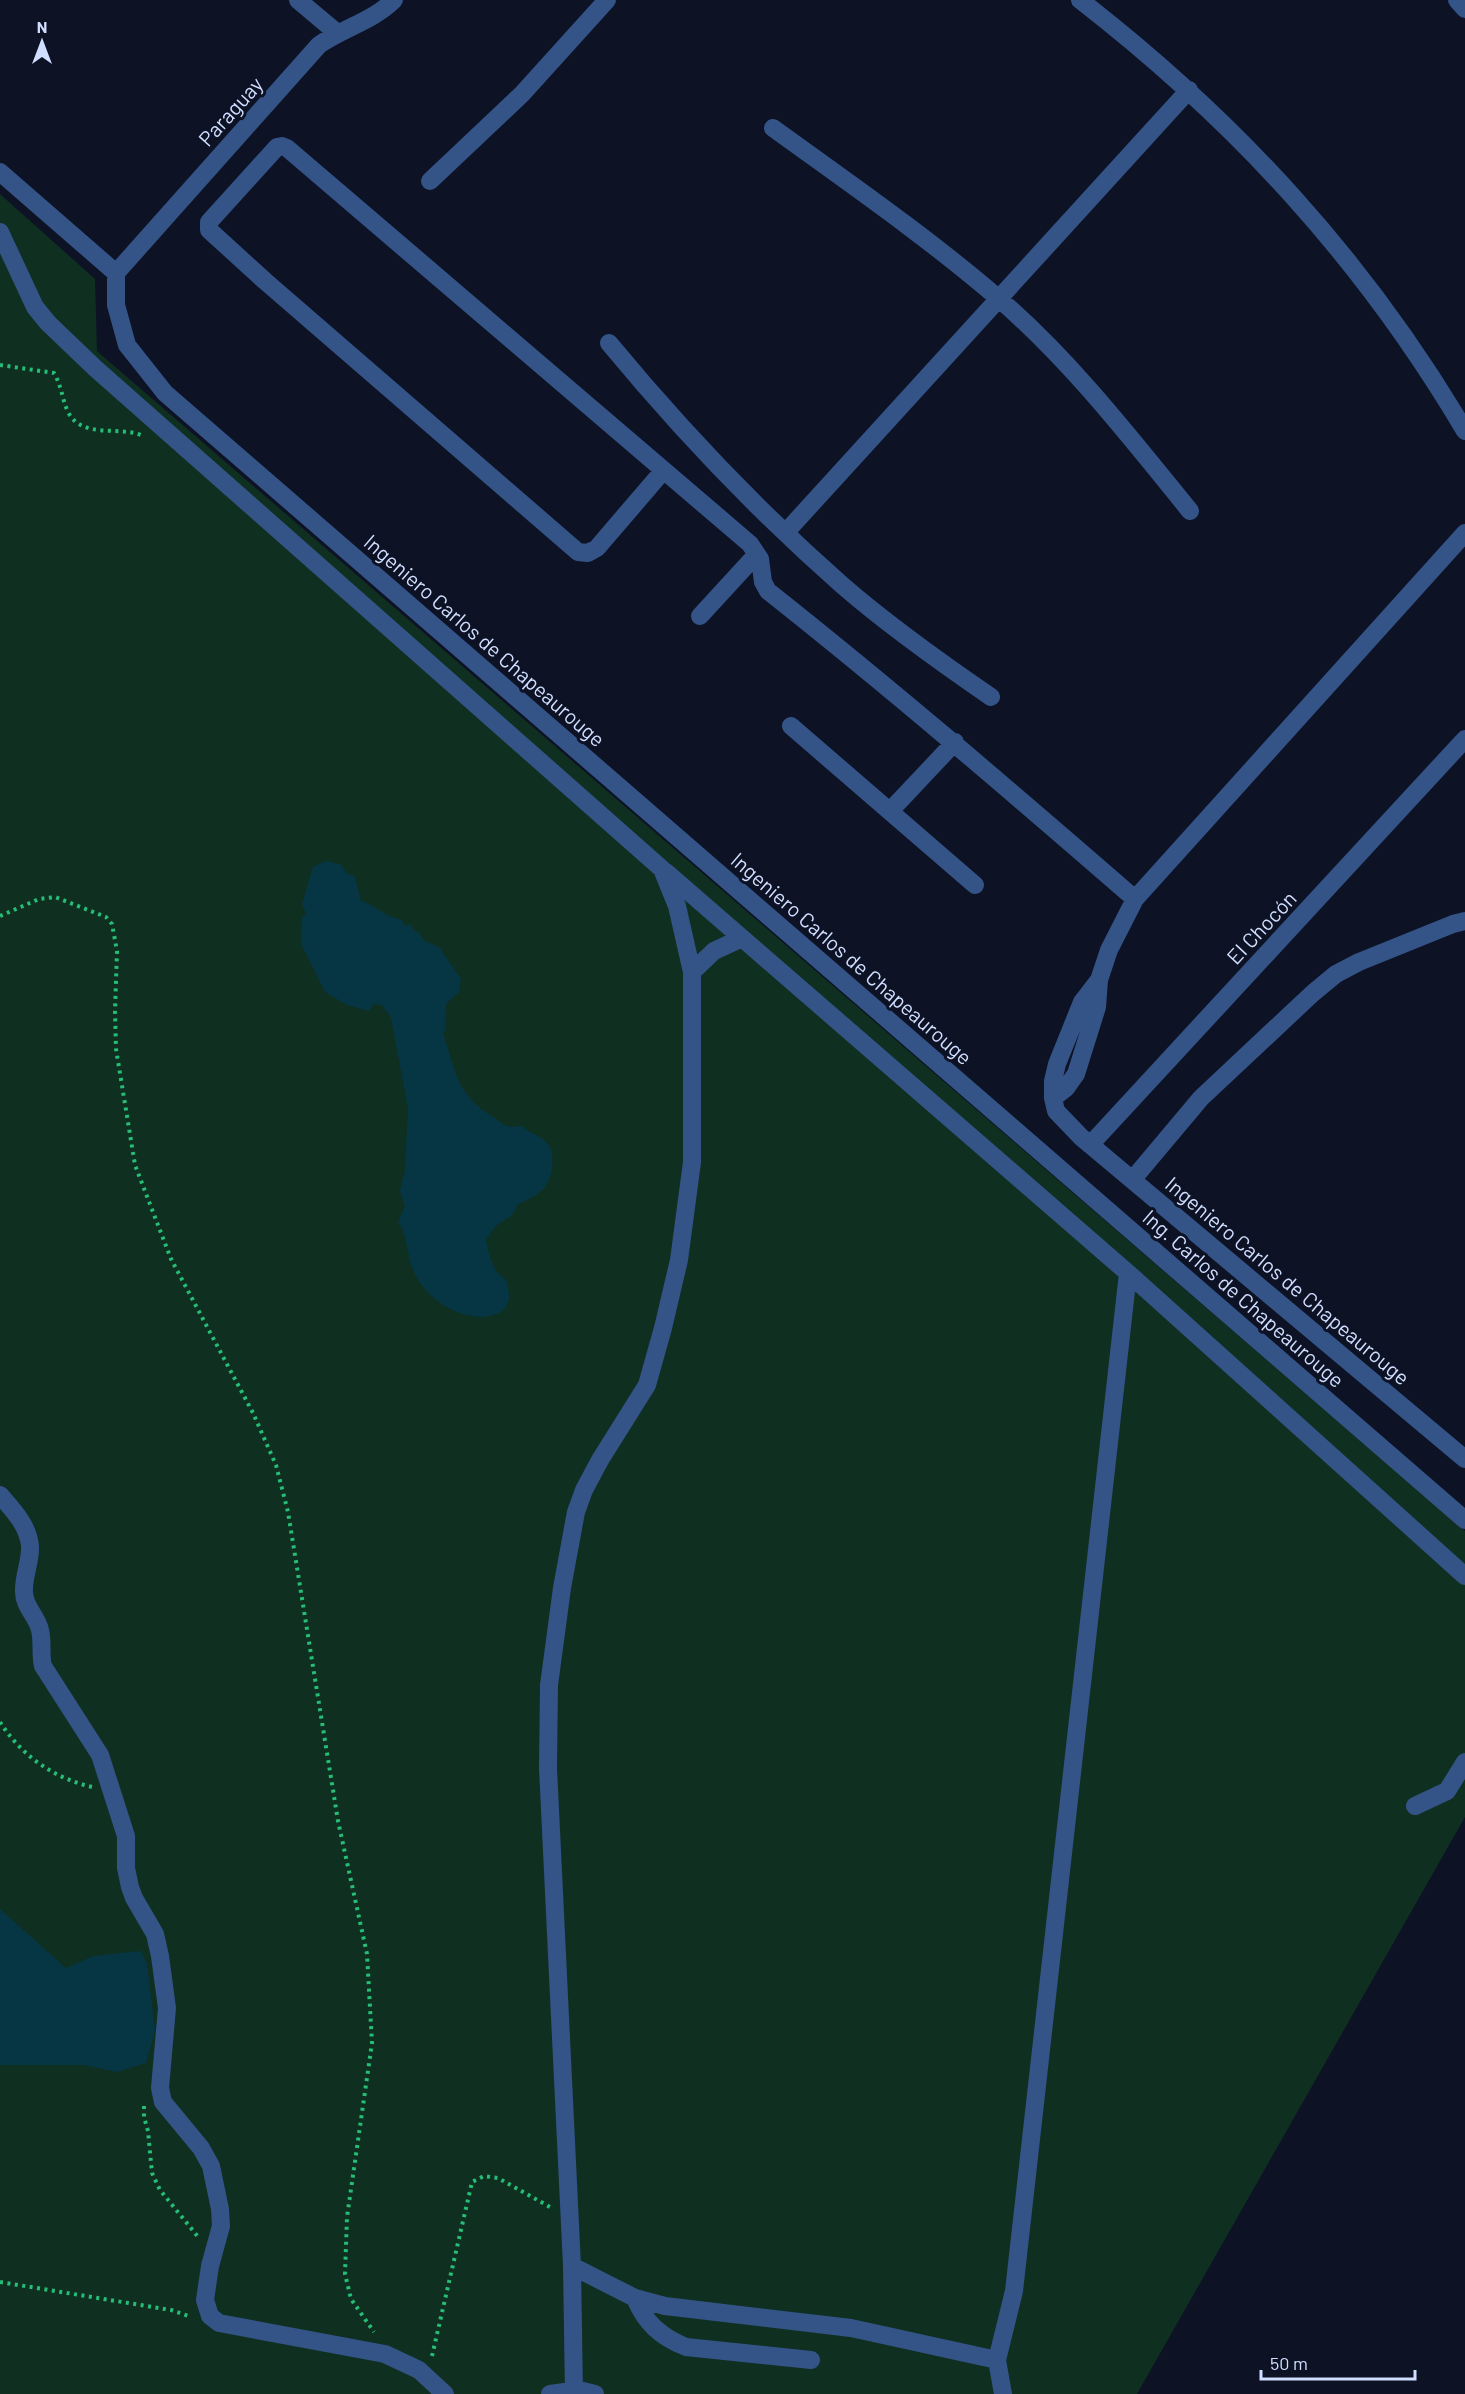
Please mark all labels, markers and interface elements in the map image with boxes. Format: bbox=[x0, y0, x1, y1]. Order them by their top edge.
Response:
north arrow bbox=[12, 12, 72, 72]
text: N bbox=[37, 17, 47, 36]
street label: Paraguay bbox=[193, 71, 268, 151]
street label: Ingeniero Carlos de Chapeaurouge bbox=[360, 529, 610, 751]
street label: Ingeniero Carlos de Chapeaurouge bbox=[727, 847, 977, 1069]
street label: El Chocón bbox=[1221, 885, 1301, 969]
street label: Ingeniero Carlos de Chapeaurouge bbox=[1161, 1171, 1415, 1389]
street label: Ing. Carlos de Chapeaurouge bbox=[1138, 1204, 1350, 1392]
scale bar bbox=[1261, 2343, 1416, 2381]
text: 50 m bbox=[1270, 2352, 1308, 2374]

